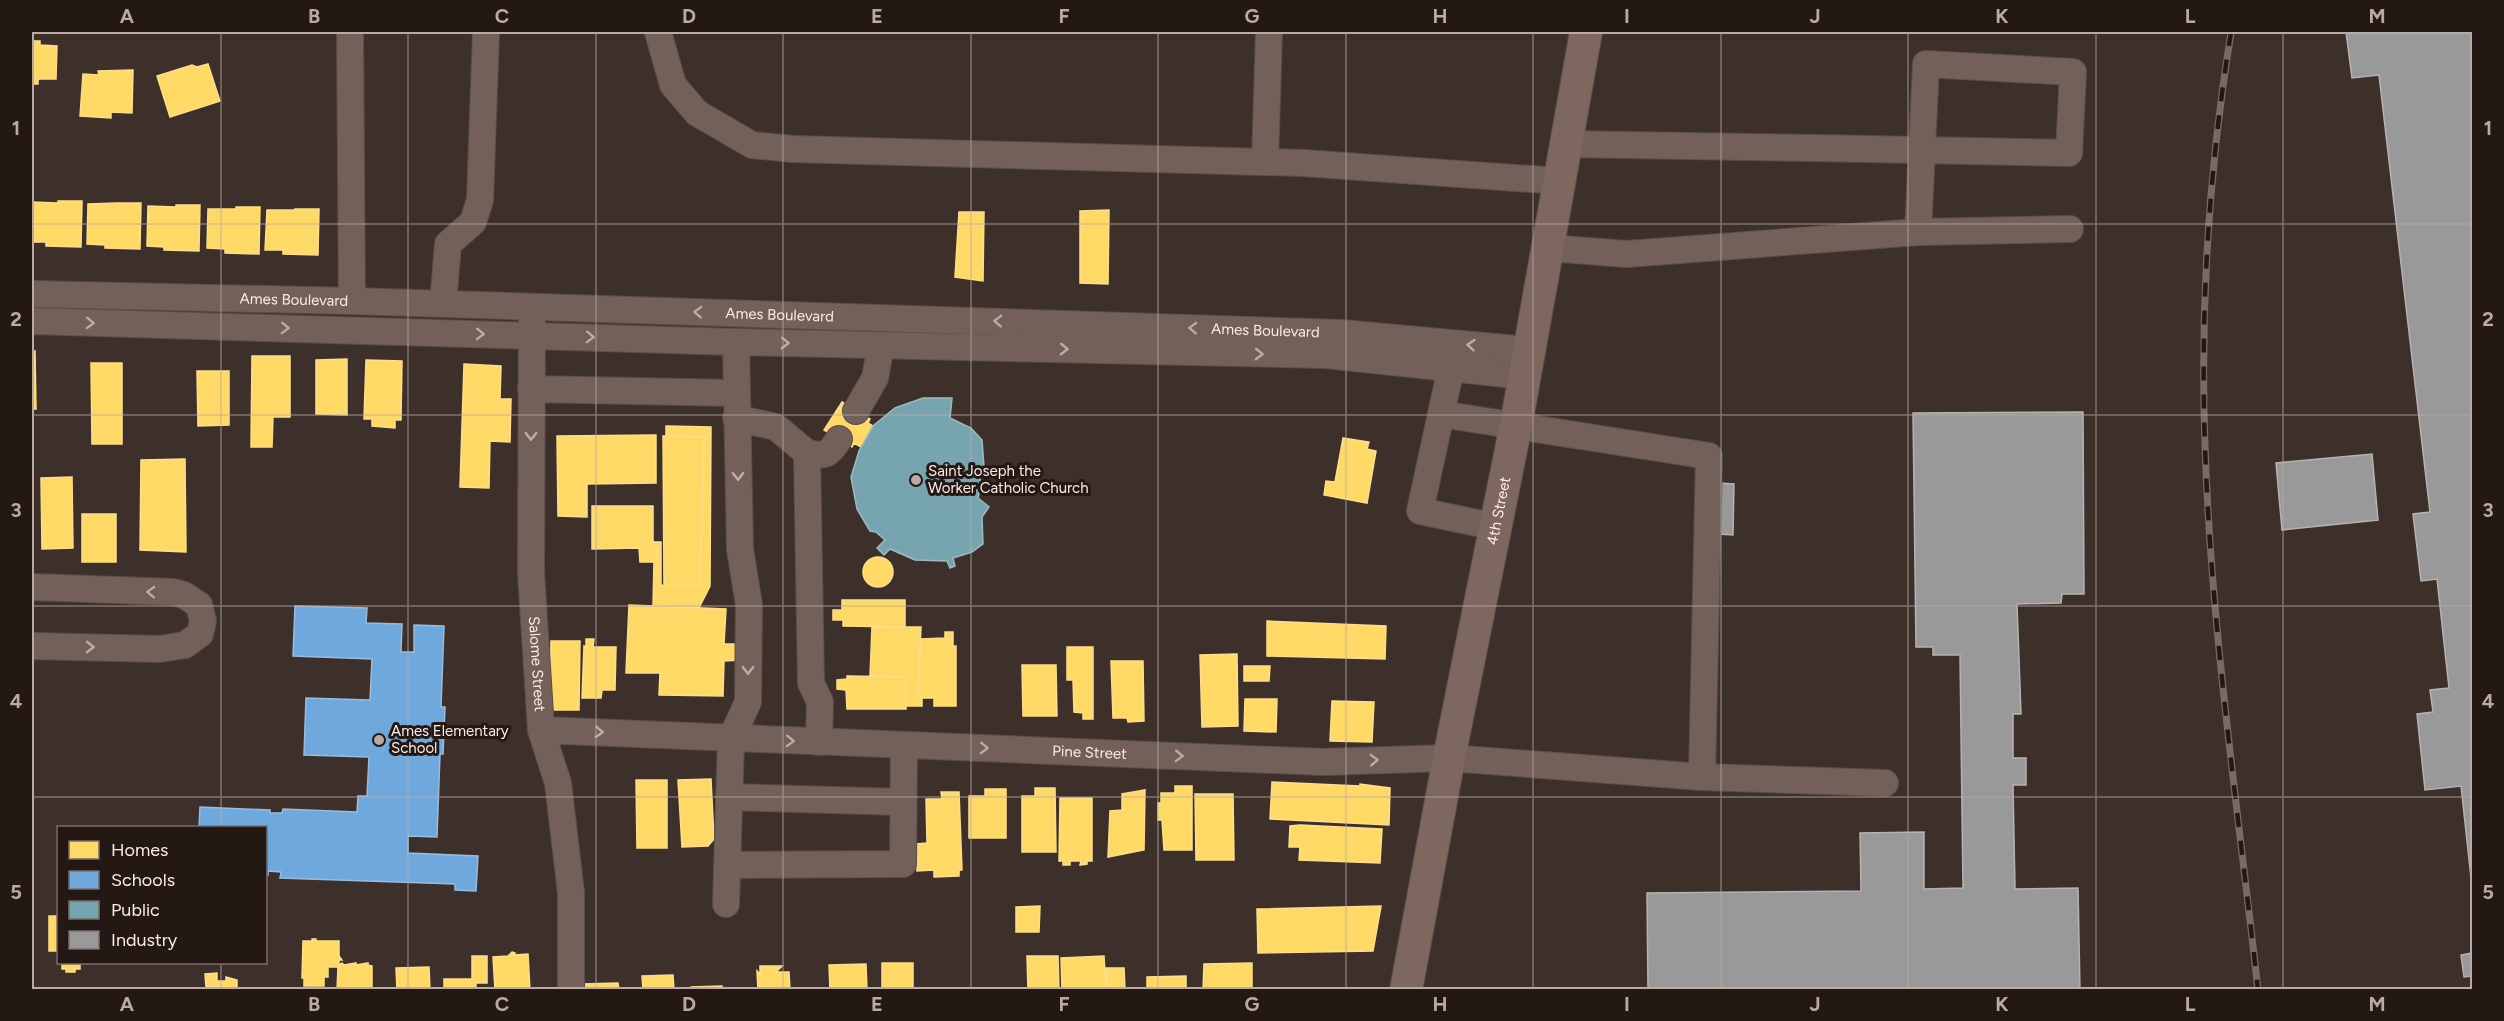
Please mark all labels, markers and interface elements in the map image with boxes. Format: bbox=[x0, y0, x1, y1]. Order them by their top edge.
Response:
text: A bbox=[120, 4, 135, 28]
text: B bbox=[308, 4, 320, 28]
text: C bbox=[495, 4, 509, 28]
text: D bbox=[682, 4, 696, 28]
text: E bbox=[871, 4, 883, 28]
text: F bbox=[1058, 4, 1070, 28]
text: G bbox=[1245, 4, 1260, 28]
text: H bbox=[1433, 4, 1448, 28]
text: I bbox=[1624, 4, 1630, 28]
text: J bbox=[1809, 4, 1821, 28]
text: K bbox=[1995, 4, 2009, 28]
text: L bbox=[2185, 4, 2196, 28]
text: M bbox=[2368, 4, 2386, 28]
text: 1 bbox=[12, 116, 20, 140]
text: 1 bbox=[2484, 116, 2492, 140]
street label: Ames Boulevard bbox=[239, 290, 348, 310]
street label: Ames Boulevard bbox=[725, 304, 834, 326]
one-way arrow bbox=[694, 305, 703, 318]
text: 2 bbox=[10, 307, 22, 331]
text: 2 bbox=[2482, 307, 2494, 331]
one-way arrow bbox=[993, 315, 1002, 328]
one-way arrow bbox=[85, 316, 94, 329]
street label: Ames Boulevard bbox=[1211, 320, 1320, 341]
one-way arrow bbox=[1188, 321, 1197, 334]
one-way arrow bbox=[280, 322, 289, 335]
one-way arrow bbox=[475, 328, 484, 340]
one-way arrow bbox=[586, 331, 595, 344]
one-way arrow bbox=[781, 337, 790, 349]
one-way arrow bbox=[1467, 339, 1476, 352]
one-way arrow bbox=[1060, 343, 1069, 356]
one-way arrow bbox=[1255, 348, 1264, 360]
one-way arrow bbox=[525, 431, 537, 440]
place label: Saint Joseph the Worker Catholic Church bbox=[928, 462, 1089, 497]
one-way arrow bbox=[731, 472, 744, 481]
marker: Saint Joseph the Worker Catholic Church bbox=[909, 473, 923, 487]
street label: 4th Street bbox=[1483, 475, 1514, 547]
text: 3 bbox=[10, 498, 22, 522]
text: 3 bbox=[2482, 498, 2494, 522]
one-way arrow bbox=[146, 585, 155, 598]
street label: Salome Street bbox=[525, 616, 549, 712]
one-way arrow bbox=[85, 641, 94, 653]
one-way arrow bbox=[742, 666, 755, 675]
text: 4 bbox=[10, 689, 23, 713]
text: 4 bbox=[2482, 689, 2495, 713]
place label: Ames Elementary School bbox=[391, 722, 509, 757]
one-way arrow bbox=[594, 726, 603, 739]
marker: Ames Elementary School bbox=[372, 733, 386, 747]
one-way arrow bbox=[785, 734, 794, 747]
one-way arrow bbox=[980, 742, 989, 755]
street label: Pine Street bbox=[1052, 742, 1127, 763]
one-way arrow bbox=[1175, 750, 1184, 763]
one-way arrow bbox=[1370, 754, 1379, 767]
legend bbox=[57, 826, 267, 964]
text: Homes bbox=[111, 839, 169, 861]
text: Schools bbox=[111, 869, 175, 891]
text: 5 bbox=[10, 880, 22, 904]
text: 5 bbox=[2482, 880, 2494, 904]
text: Public bbox=[111, 899, 160, 921]
text: Industry bbox=[111, 929, 178, 951]
text: A bbox=[120, 992, 135, 1016]
text: B bbox=[308, 992, 320, 1016]
text: C bbox=[495, 992, 509, 1016]
text: D bbox=[682, 992, 696, 1016]
text: E bbox=[871, 992, 883, 1016]
text: F bbox=[1058, 992, 1070, 1016]
text: G bbox=[1245, 992, 1260, 1016]
text: H bbox=[1433, 992, 1448, 1016]
text: I bbox=[1624, 992, 1630, 1016]
text: J bbox=[1809, 992, 1821, 1016]
text: K bbox=[1995, 992, 2009, 1016]
text: L bbox=[2185, 992, 2196, 1016]
text: M bbox=[2368, 992, 2386, 1016]

